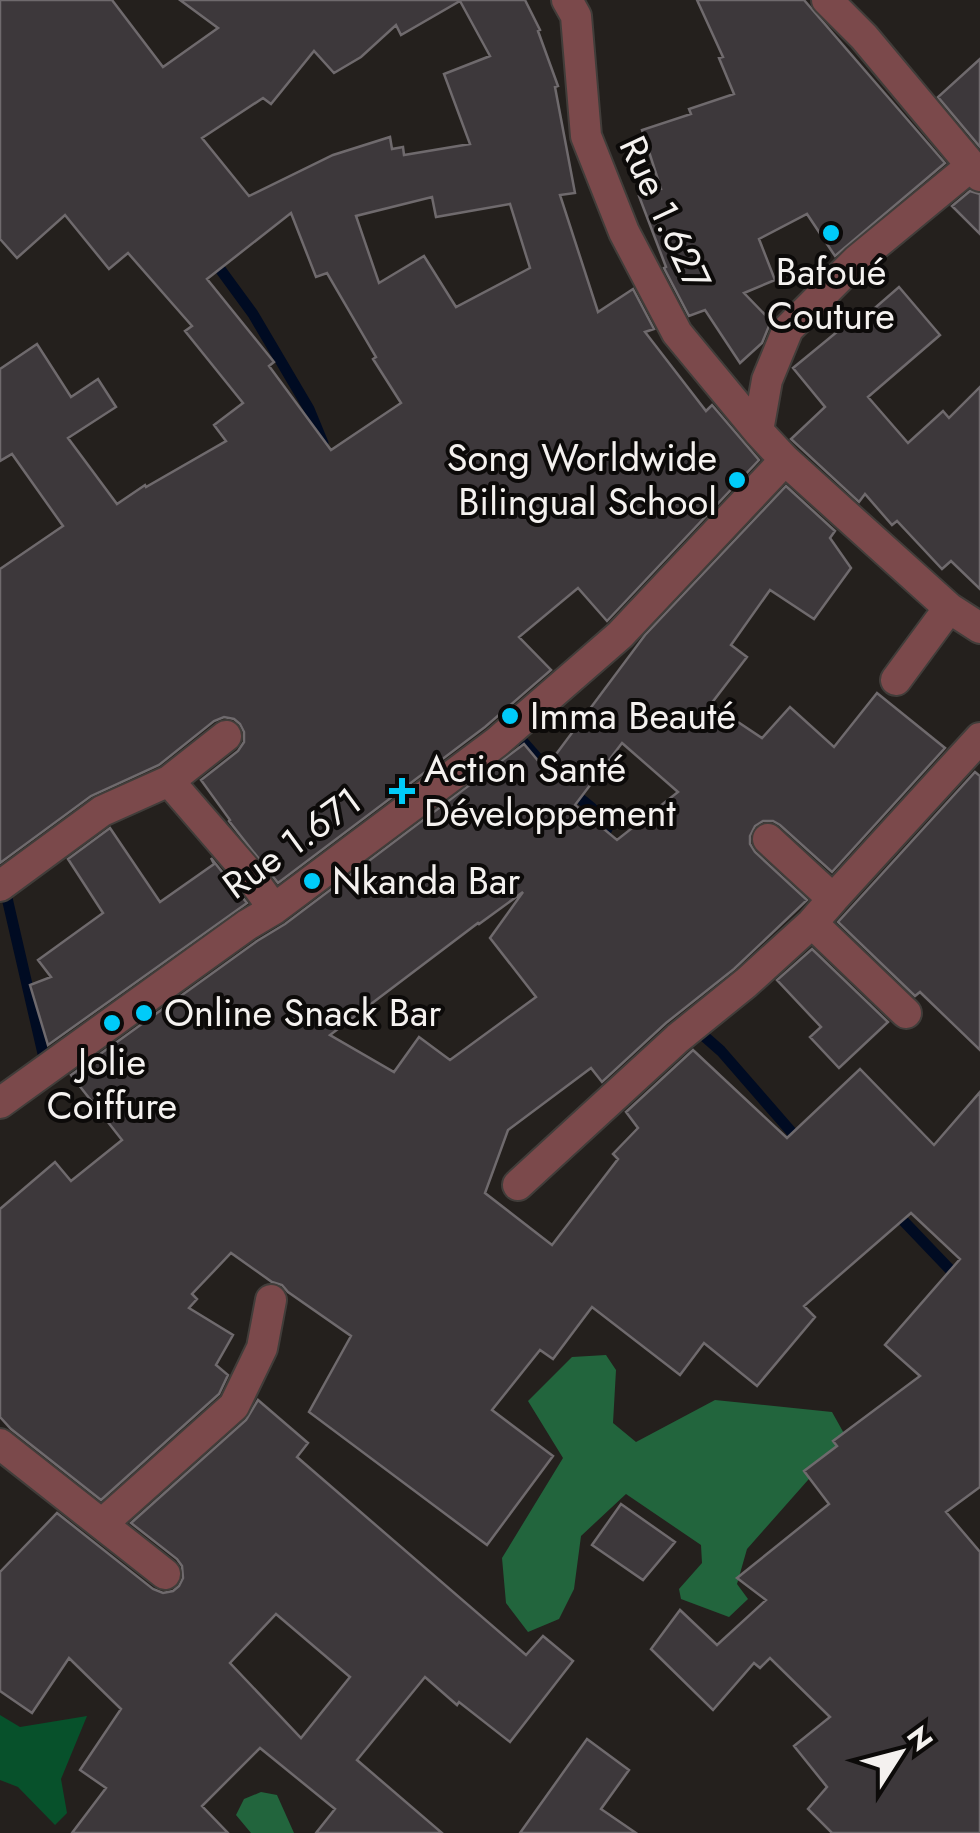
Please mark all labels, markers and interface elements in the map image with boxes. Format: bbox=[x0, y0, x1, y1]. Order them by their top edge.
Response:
street label: Rue 1.627 bbox=[606, 127, 725, 299]
marker: Bafoué Couture bbox=[820, 222, 842, 244]
place label: Bafoué Couture bbox=[767, 244, 895, 343]
place label: Song Worldwide Bilingual School bbox=[447, 430, 717, 529]
marker: Song Worldwide Bilingual School bbox=[726, 469, 748, 491]
place label: Imma Beauté bbox=[530, 688, 736, 743]
marker: Imma Beauté bbox=[499, 705, 521, 727]
place label: Action Santé Développement bbox=[424, 741, 676, 840]
street label: Rue 1.671 bbox=[211, 773, 372, 912]
marker: Action Santé Développement bbox=[389, 778, 415, 804]
place label: Nkanda Bar bbox=[332, 853, 520, 908]
marker: Nkanda Bar bbox=[301, 870, 323, 892]
place label: Online Snack Bar bbox=[164, 985, 441, 1040]
marker: Online Snack Bar bbox=[133, 1002, 155, 1024]
marker: Jolie Coiffure bbox=[101, 1012, 123, 1034]
place label: Jolie Coiffure bbox=[47, 1034, 177, 1133]
north arrow bbox=[850, 1703, 950, 1803]
text: N bbox=[897, 1718, 943, 1760]

